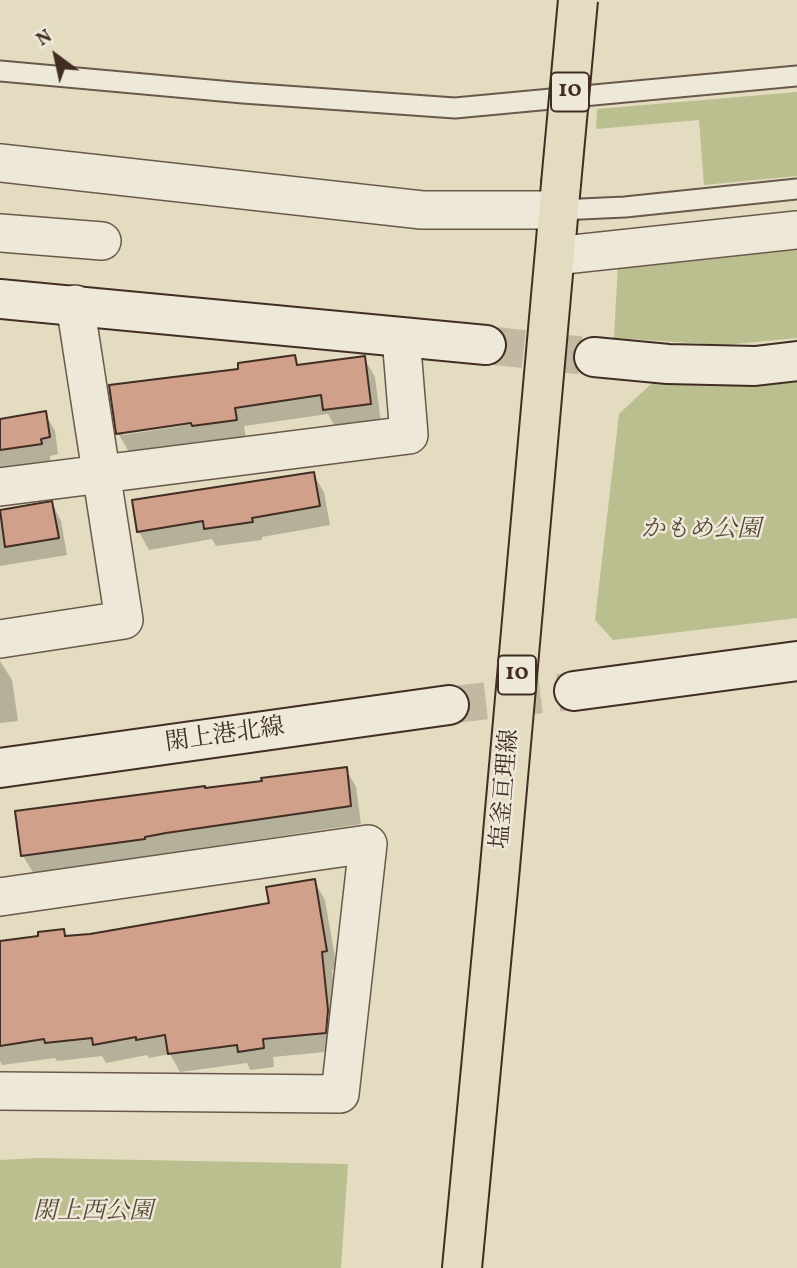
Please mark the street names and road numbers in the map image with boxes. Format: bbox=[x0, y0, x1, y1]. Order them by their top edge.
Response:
road number: 10 bbox=[551, 72, 589, 111]
road number: 10 bbox=[498, 656, 536, 694]
street label: 閖上港北線 bbox=[164, 714, 286, 760]
street label: 塩釜亘理線 bbox=[487, 728, 527, 850]

